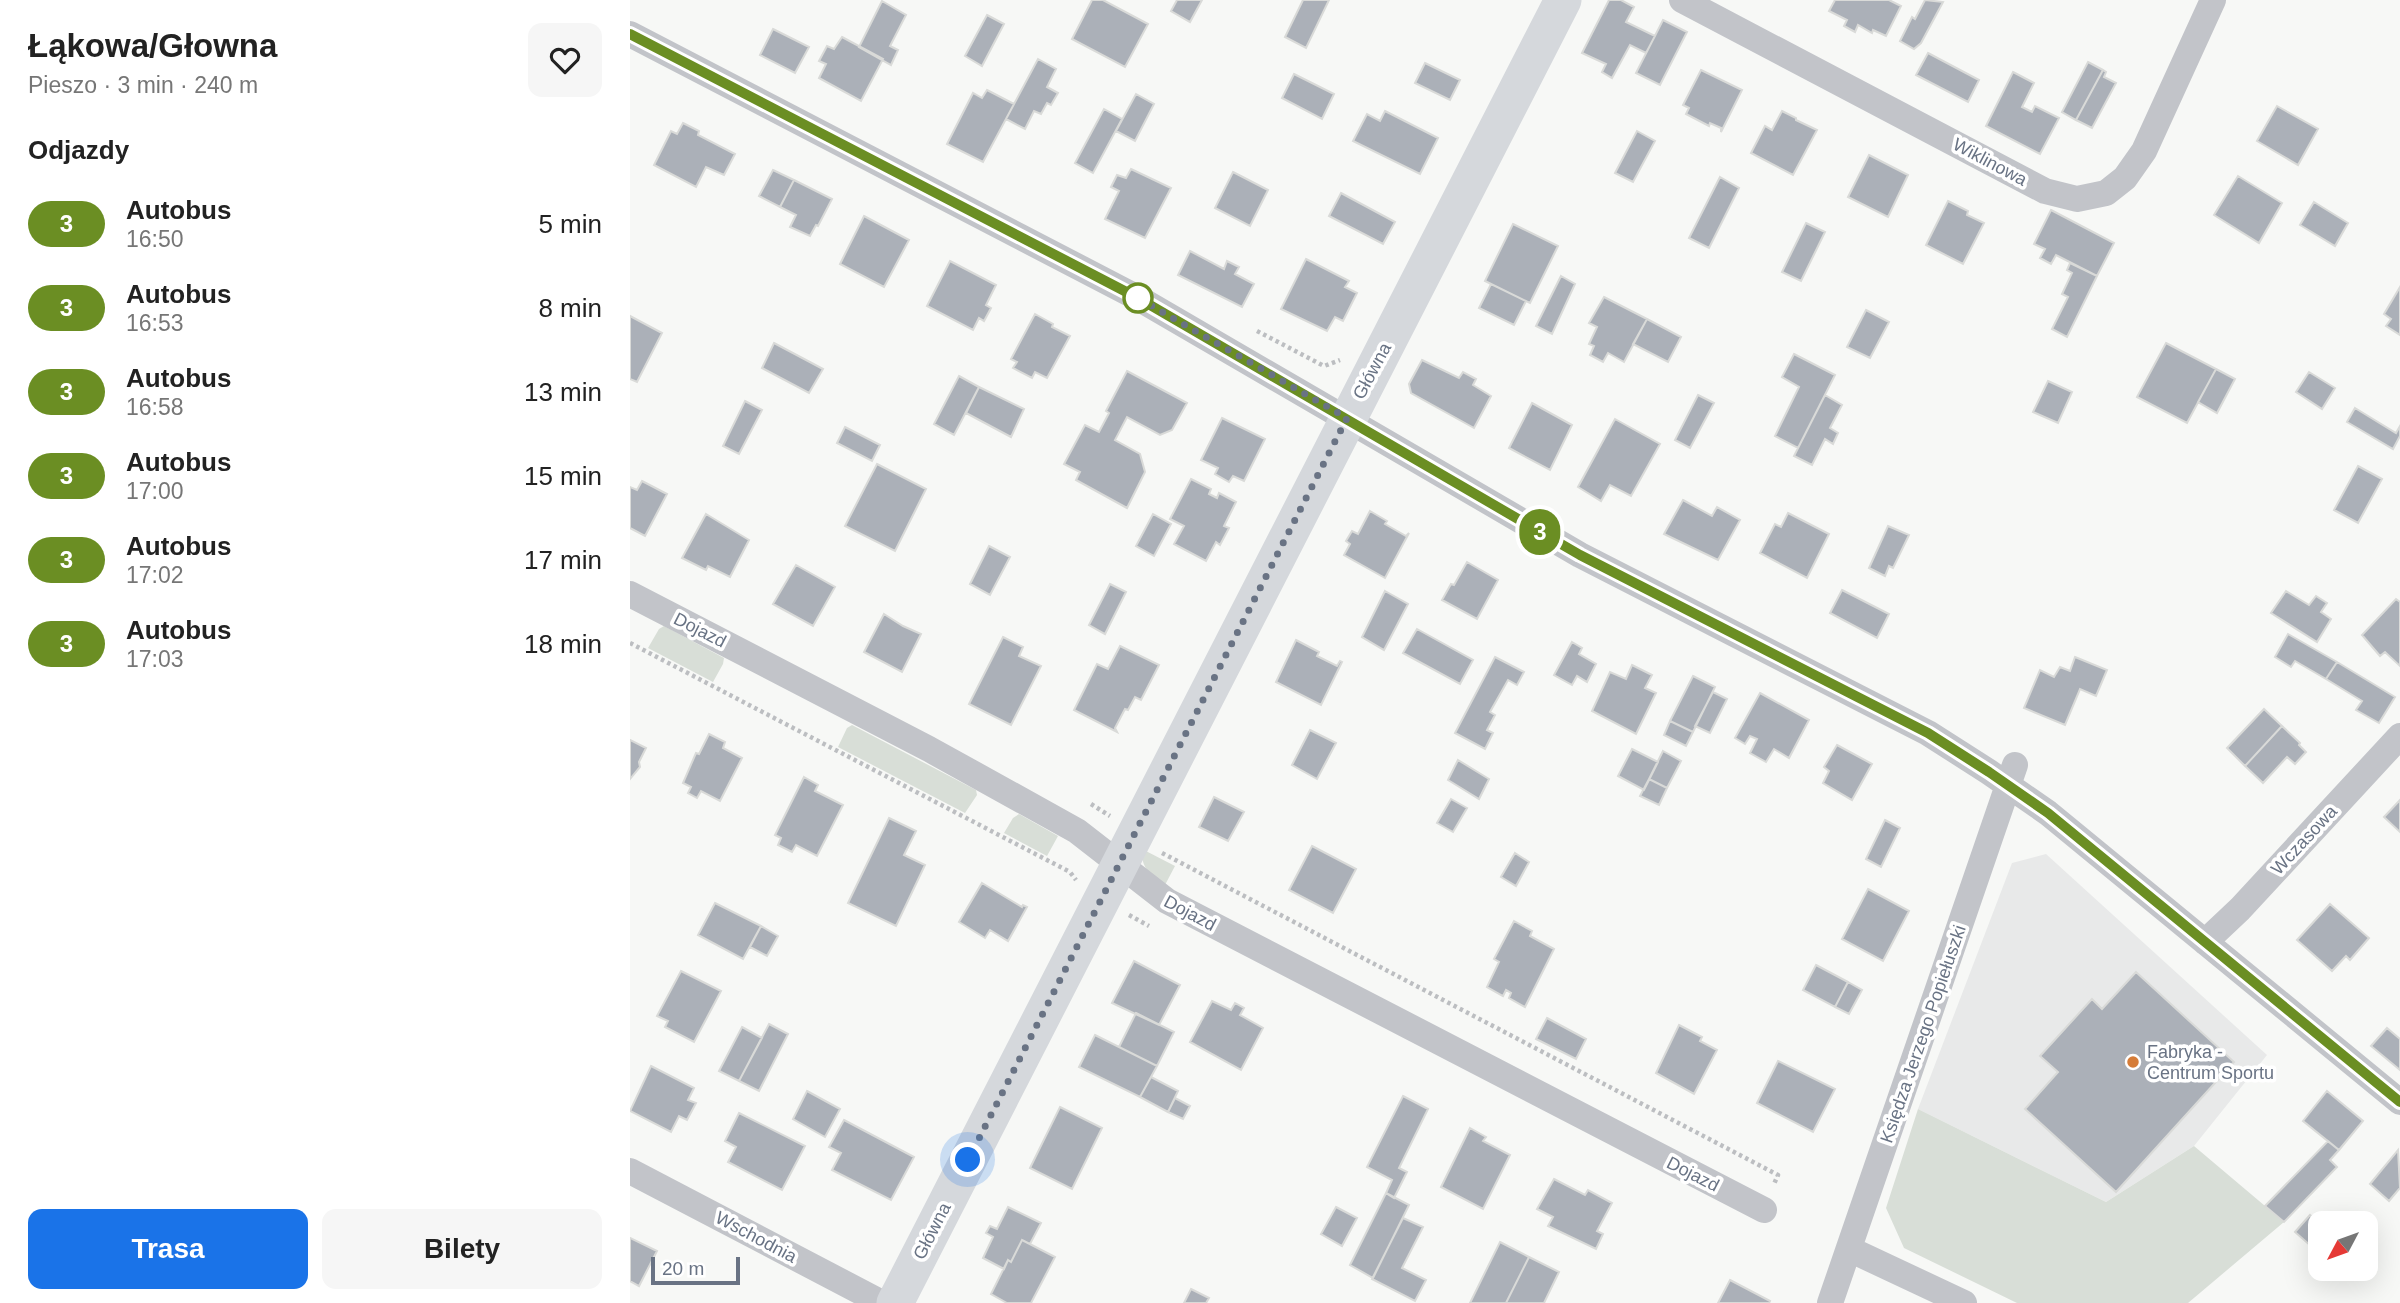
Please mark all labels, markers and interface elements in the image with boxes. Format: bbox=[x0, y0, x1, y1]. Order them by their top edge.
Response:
button: heart bbox=[528, 23, 602, 97]
text: Łąkowa/Głowna bbox=[28, 27, 277, 64]
text: Pieszo · 3 min · 240 m bbox=[28, 72, 258, 98]
street label: Wiklinowa bbox=[1950, 134, 2031, 190]
text: Odjazdy bbox=[28, 135, 129, 165]
text: Autobus bbox=[126, 195, 231, 225]
text: 5 min bbox=[538, 209, 602, 239]
text: 3 bbox=[60, 210, 73, 237]
text: 16:50 bbox=[126, 226, 184, 252]
text: Autobus bbox=[126, 279, 231, 309]
unlabelled marker bbox=[1123, 283, 1153, 313]
text: 8 min bbox=[538, 293, 602, 323]
text: 3 bbox=[60, 294, 73, 321]
text: 16:53 bbox=[126, 310, 184, 336]
street label: Główna bbox=[1349, 338, 1396, 403]
text: Autobus bbox=[126, 363, 231, 393]
text: 13 min bbox=[524, 377, 602, 407]
text: 3 bbox=[60, 378, 73, 405]
text: 16:58 bbox=[126, 394, 184, 420]
text: Autobus bbox=[126, 447, 231, 477]
text: 15 min bbox=[524, 461, 602, 491]
text: 3 bbox=[60, 462, 73, 489]
text: 17:00 bbox=[126, 478, 184, 504]
line badge: 3 bbox=[1517, 509, 1563, 555]
text: 3 bbox=[1533, 518, 1547, 545]
text: Autobus bbox=[126, 531, 231, 561]
text: 17 min bbox=[524, 545, 602, 575]
text: 3 bbox=[60, 546, 73, 573]
text: 17:02 bbox=[126, 562, 184, 588]
street label: Dojazd bbox=[670, 608, 730, 652]
text: Autobus bbox=[126, 615, 231, 645]
text: 18 min bbox=[524, 629, 602, 659]
text: 3 bbox=[60, 630, 73, 657]
text: 17:03 bbox=[126, 646, 184, 672]
street label: Wczasowa bbox=[2267, 801, 2342, 879]
street label: Dojazd bbox=[1161, 891, 1219, 935]
street label: Księdza Jerzego Popiełuszki bbox=[1876, 922, 1970, 1146]
place label: Fabryka - Centrum Sportu bbox=[2147, 1042, 2274, 1083]
marker: Fabryka - Centrum Sportu bbox=[2125, 1054, 2141, 1070]
your location bbox=[950, 1142, 985, 1177]
street label: Dojazd bbox=[1663, 1152, 1723, 1196]
street label: Główna bbox=[909, 1198, 955, 1263]
street label: Wschodnia bbox=[712, 1207, 801, 1267]
button: Trasa bbox=[28, 1209, 308, 1289]
button: Bilety bbox=[322, 1209, 602, 1289]
north arrow bbox=[2308, 1211, 2378, 1281]
map controls bbox=[2308, 1211, 2378, 1281]
scale bar bbox=[651, 1254, 740, 1286]
text: 20 m bbox=[662, 1258, 704, 1279]

